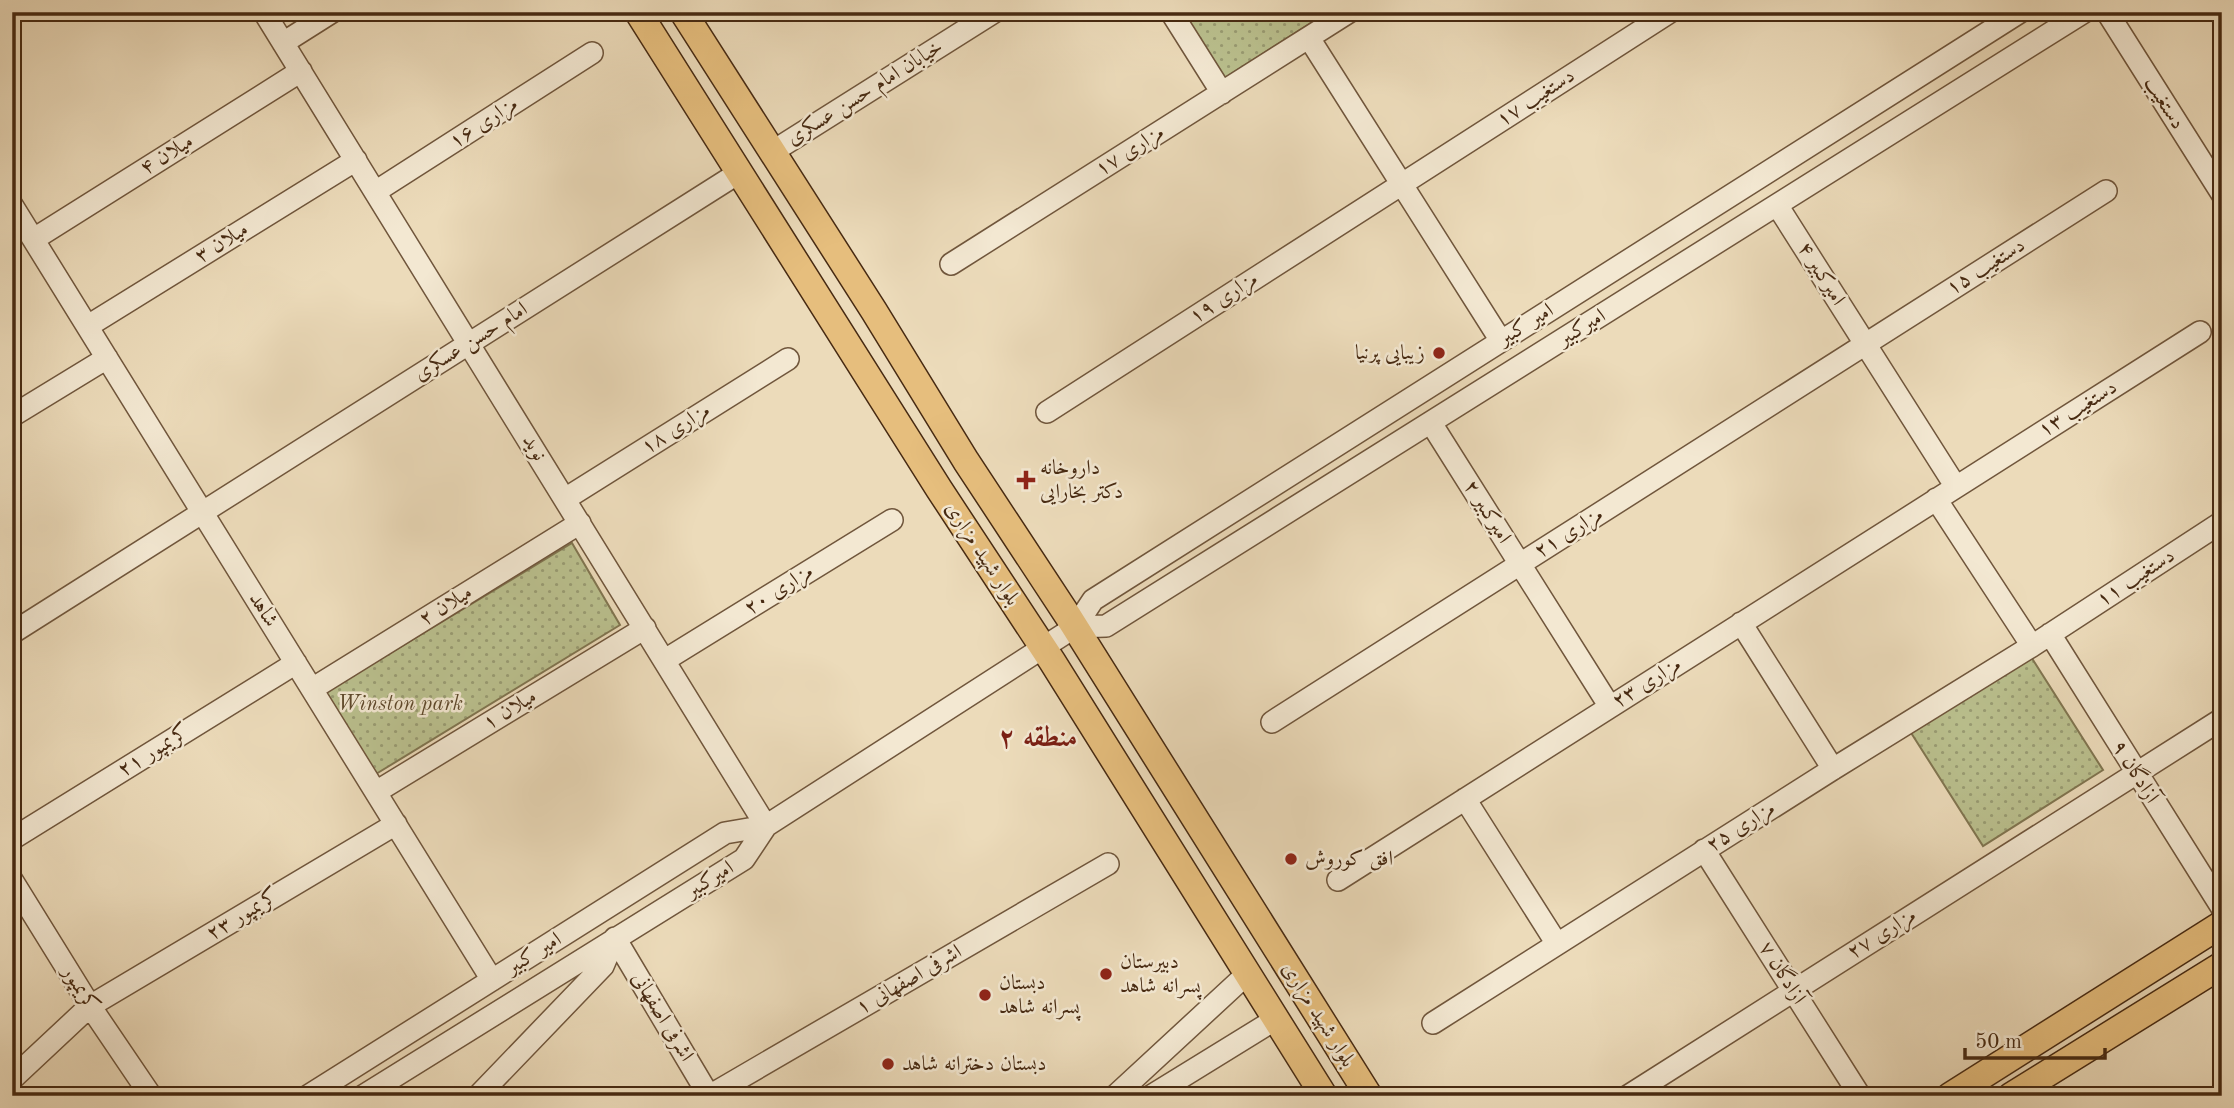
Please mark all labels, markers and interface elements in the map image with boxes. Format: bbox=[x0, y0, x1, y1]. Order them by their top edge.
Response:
street label: خیابان امام حسن عسکری bbox=[783, 36, 950, 155]
street label: دستغیب ۱۷ bbox=[1493, 65, 1580, 133]
street label: دستغیب bbox=[2138, 73, 2188, 134]
street label: مزاری ۱۶ bbox=[446, 93, 523, 155]
street label: مزاری ۱۷ bbox=[1092, 122, 1170, 183]
street label: میلان ۴ bbox=[137, 131, 197, 179]
street label: میلان ۳ bbox=[192, 219, 252, 267]
street label: دستغیب ۱۵ bbox=[1943, 235, 2030, 301]
street label: امیرکبیر ۴ bbox=[1793, 239, 1848, 310]
street label: مزاری ۱۹ bbox=[1186, 268, 1263, 330]
street label: امام حسن عسکری bbox=[410, 298, 535, 390]
street label: امیر کبیر bbox=[1493, 300, 1558, 352]
street label: امیرکبیر bbox=[1553, 305, 1610, 353]
place label: زیبایی پرنیا bbox=[1355, 343, 1425, 366]
marker: زیبایی پرنیا bbox=[1431, 345, 1447, 361]
street label: دستغیب ۱۳ bbox=[2035, 377, 2122, 443]
street label: مزاری ۱۸ bbox=[638, 400, 716, 461]
street label: نوید bbox=[517, 431, 550, 465]
place label: داروخانه دکتر بخارایی bbox=[1040, 458, 1123, 505]
marker: داروخانه دکتر بخارایی bbox=[1018, 472, 1034, 488]
street label: امیرکبیر ۲ bbox=[1459, 477, 1514, 548]
street label: بلوار شهید مزاری bbox=[938, 498, 1023, 611]
street label: مزاری ۲۱ bbox=[1531, 504, 1609, 565]
street label: دستغیب ۱۱ bbox=[2093, 545, 2180, 613]
street label: مزاری ۲۰ bbox=[741, 561, 819, 622]
street label: میلان ۲ bbox=[416, 582, 476, 630]
street label: شاهد bbox=[245, 589, 281, 631]
street label: مزاری ۲۳ bbox=[1609, 654, 1687, 715]
street label: میلان ۱ bbox=[480, 686, 540, 734]
park label: Winston park bbox=[337, 694, 463, 715]
street label: کریمپور ۲۱ bbox=[114, 719, 194, 783]
district label: منطقه ۲ bbox=[999, 725, 1077, 753]
street label: آزادگان ۹ bbox=[2108, 735, 2167, 809]
street label: مزاری ۲۵ bbox=[1703, 798, 1781, 859]
place label: افق کوروش bbox=[1305, 849, 1393, 871]
marker: افق کوروش bbox=[1283, 851, 1299, 867]
street label: امیرکبیر bbox=[681, 857, 738, 905]
street label: کریمپور ۲۳ bbox=[202, 884, 284, 946]
street label: مزاری ۲۷ bbox=[1844, 905, 1922, 966]
street label: امیر کبیر bbox=[501, 929, 566, 981]
street label: آزادگان ۷ bbox=[1755, 936, 1814, 1010]
street label: اشرفی اصفهانی ۱ bbox=[852, 941, 966, 1020]
place label: دبیرستان پسرانه شاهد bbox=[1120, 952, 1202, 1000]
street label: بلوار شهید مزاری bbox=[1275, 959, 1358, 1073]
street label: کریمپور bbox=[55, 960, 104, 1017]
marker: دبیرستان پسرانه شاهد bbox=[1098, 966, 1114, 982]
street label: اشرفی اصفهانی bbox=[626, 968, 698, 1066]
place label: دبستان پسرانه شاهد bbox=[999, 973, 1081, 1021]
marker: دبستان پسرانه شاهد bbox=[977, 987, 993, 1003]
scale bar bbox=[1965, 1017, 2104, 1061]
text: 50 m bbox=[1975, 1032, 2022, 1053]
place label: دبستان دخترانه شاهد bbox=[902, 1054, 1046, 1075]
marker: دبستان دخترانه شاهد bbox=[880, 1056, 896, 1072]

